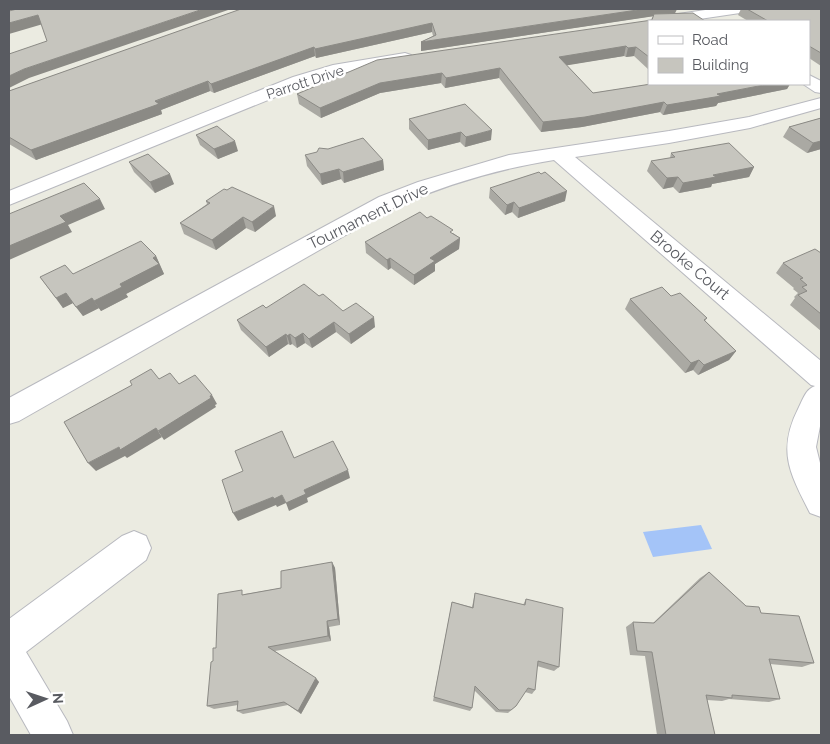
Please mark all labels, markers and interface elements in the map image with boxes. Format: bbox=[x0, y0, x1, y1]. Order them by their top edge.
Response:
legend bbox=[648, 20, 810, 85]
text: Road bbox=[692, 31, 728, 49]
text: Building bbox=[692, 56, 749, 74]
street label: Parrott Drive bbox=[264, 62, 346, 102]
street label: Tournament Drive bbox=[305, 179, 431, 253]
street label: Brooke Court bbox=[647, 226, 734, 304]
north arrow bbox=[20, 674, 70, 724]
text: N bbox=[50, 693, 66, 704]

